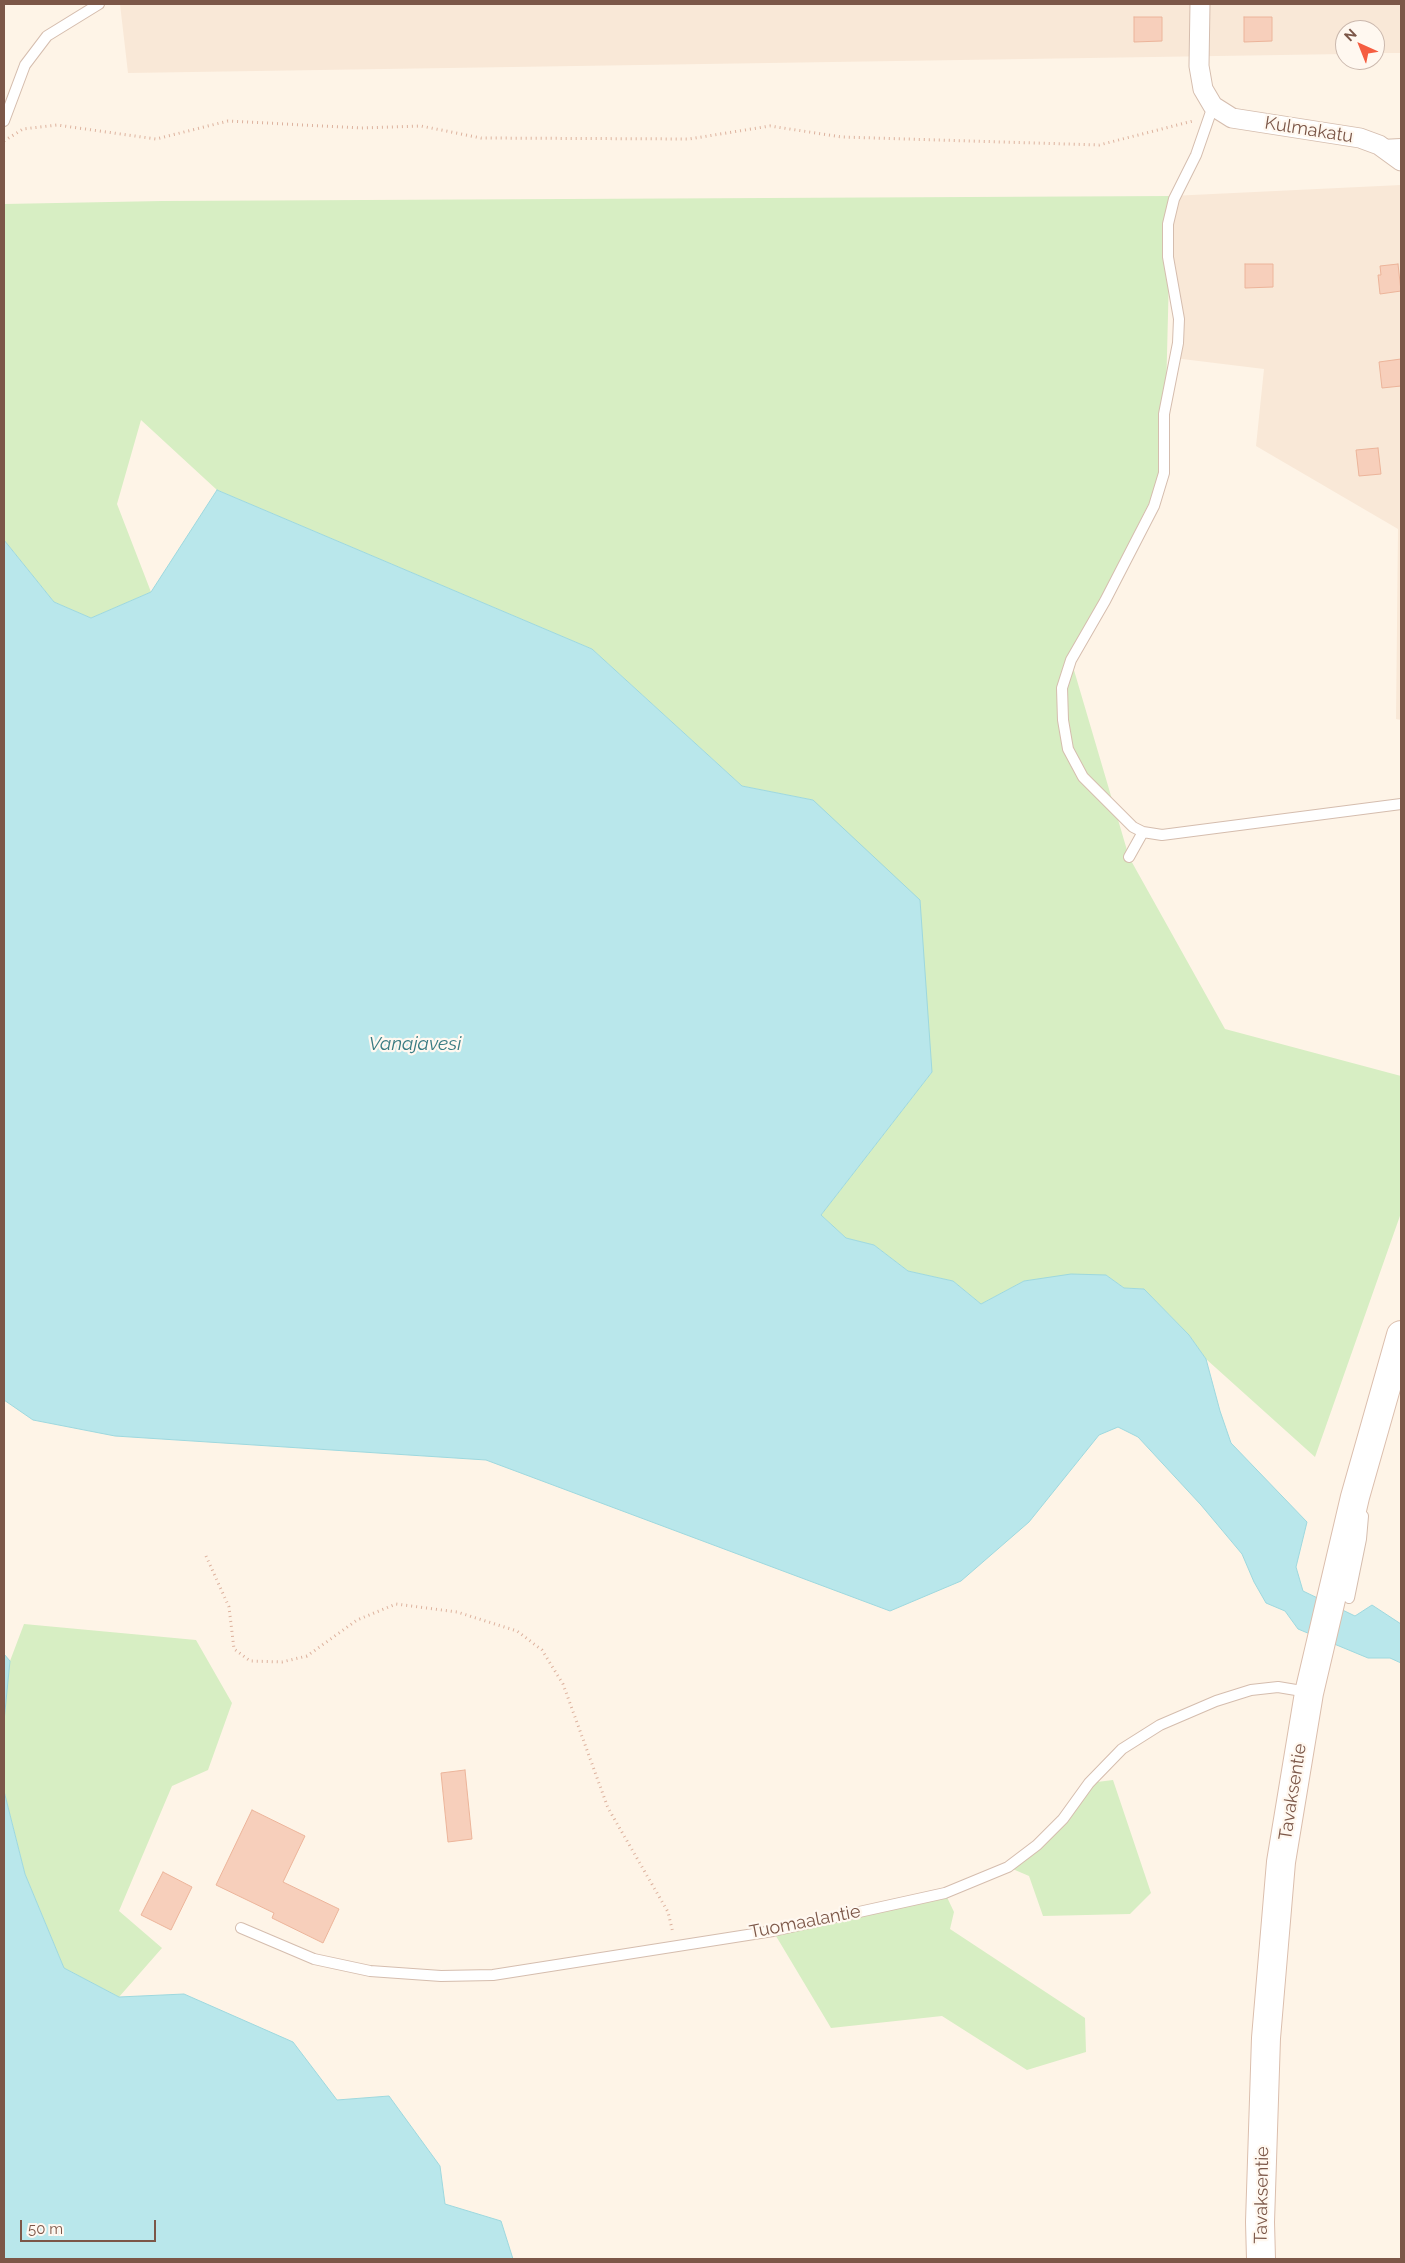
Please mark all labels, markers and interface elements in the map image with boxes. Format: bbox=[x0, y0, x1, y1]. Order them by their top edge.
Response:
north arrow bbox=[1335, 20, 1385, 70]
text: N bbox=[1341, 25, 1360, 44]
street label: Kulmakatu bbox=[1263, 112, 1355, 148]
water label: Vanajavesi bbox=[369, 1033, 461, 1055]
street label: Tavaksentie bbox=[1275, 1742, 1311, 1842]
street label: Tuomaalantie bbox=[748, 1901, 862, 1943]
street label: Tavaksentie bbox=[1250, 2146, 1274, 2244]
scale bar bbox=[22, 2210, 159, 2242]
text: 50 m bbox=[28, 2220, 63, 2238]

